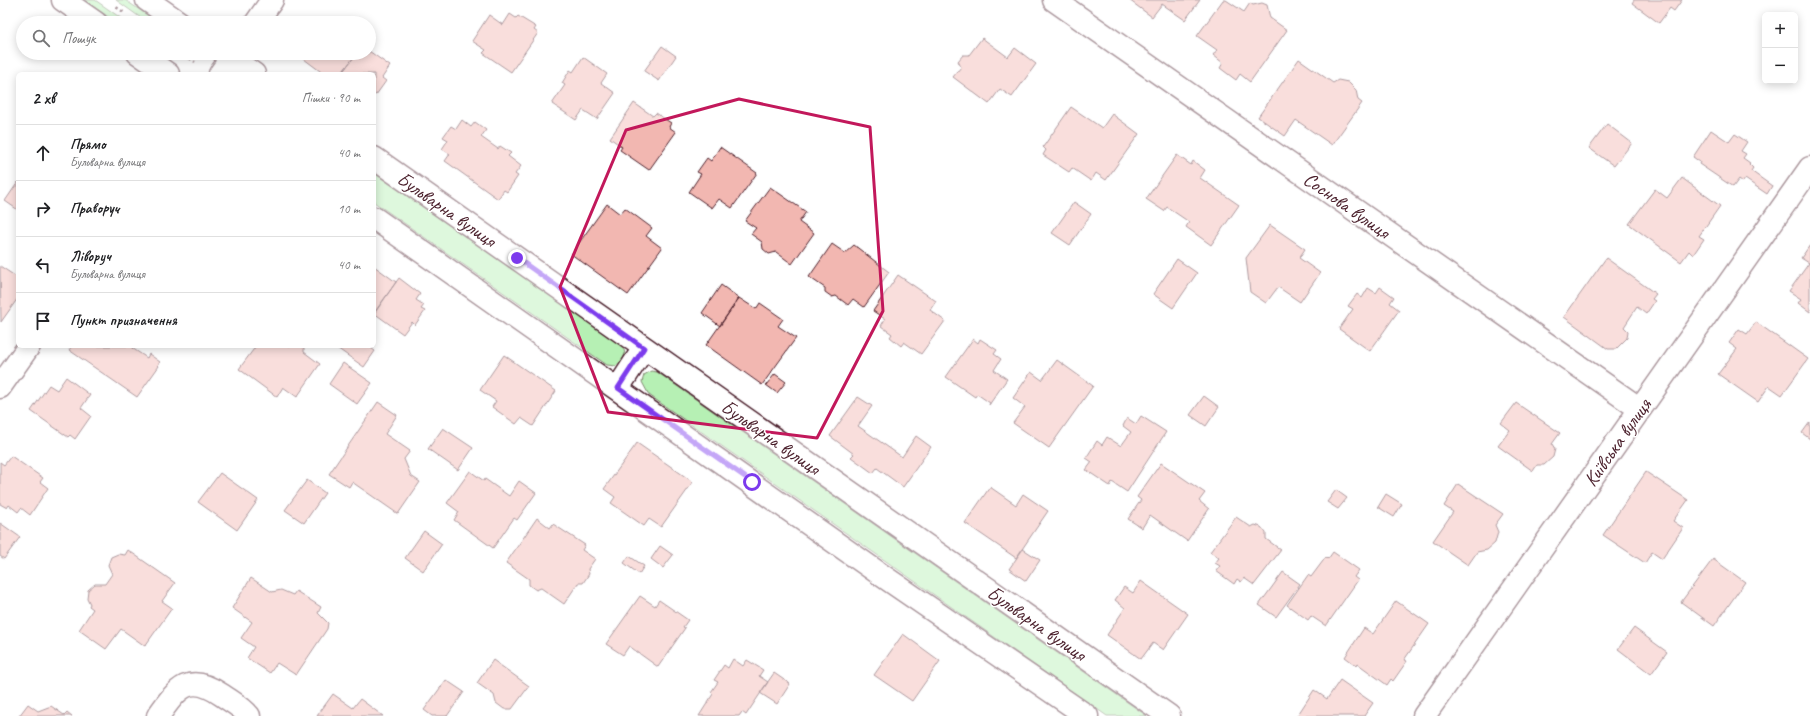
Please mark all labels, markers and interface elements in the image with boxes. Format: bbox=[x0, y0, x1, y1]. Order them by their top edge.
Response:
map controls bbox=[1762, 12, 1798, 84]
button: + bbox=[1762, 12, 1798, 48]
search box bbox=[16, 16, 376, 60]
icon: search bbox=[30, 27, 52, 49]
text: Пошук bbox=[62, 29, 95, 48]
button: − bbox=[1762, 48, 1798, 84]
text: 2 хв bbox=[32, 88, 55, 109]
text: Пішки · 90 m bbox=[302, 90, 360, 106]
text: Прямо bbox=[70, 135, 106, 154]
icon: ahead bbox=[32, 142, 54, 164]
text: 40 m bbox=[338, 145, 360, 161]
text: Бульварна вулиця bbox=[70, 154, 145, 170]
street label: Бульварна вулиця bbox=[392, 166, 503, 254]
street label: Соснова вулиця bbox=[1299, 166, 1397, 246]
icon: right bbox=[32, 198, 54, 220]
text: Праворуч bbox=[70, 199, 119, 218]
text: 10 m bbox=[338, 201, 360, 217]
text: Ліворуч bbox=[70, 247, 111, 266]
route end bbox=[508, 249, 526, 267]
icon: left bbox=[32, 254, 54, 276]
text: 40 m bbox=[338, 257, 360, 273]
text: Бульварна вулиця bbox=[70, 266, 145, 282]
icon: arrive bbox=[32, 310, 54, 332]
text: Пункт призначення bbox=[70, 311, 177, 330]
street label: Київська вулиця bbox=[1578, 393, 1657, 491]
street label: Бульварна вулиця bbox=[716, 394, 827, 482]
route start bbox=[743, 473, 761, 491]
street label: Бульварна вулиця bbox=[982, 580, 1093, 668]

